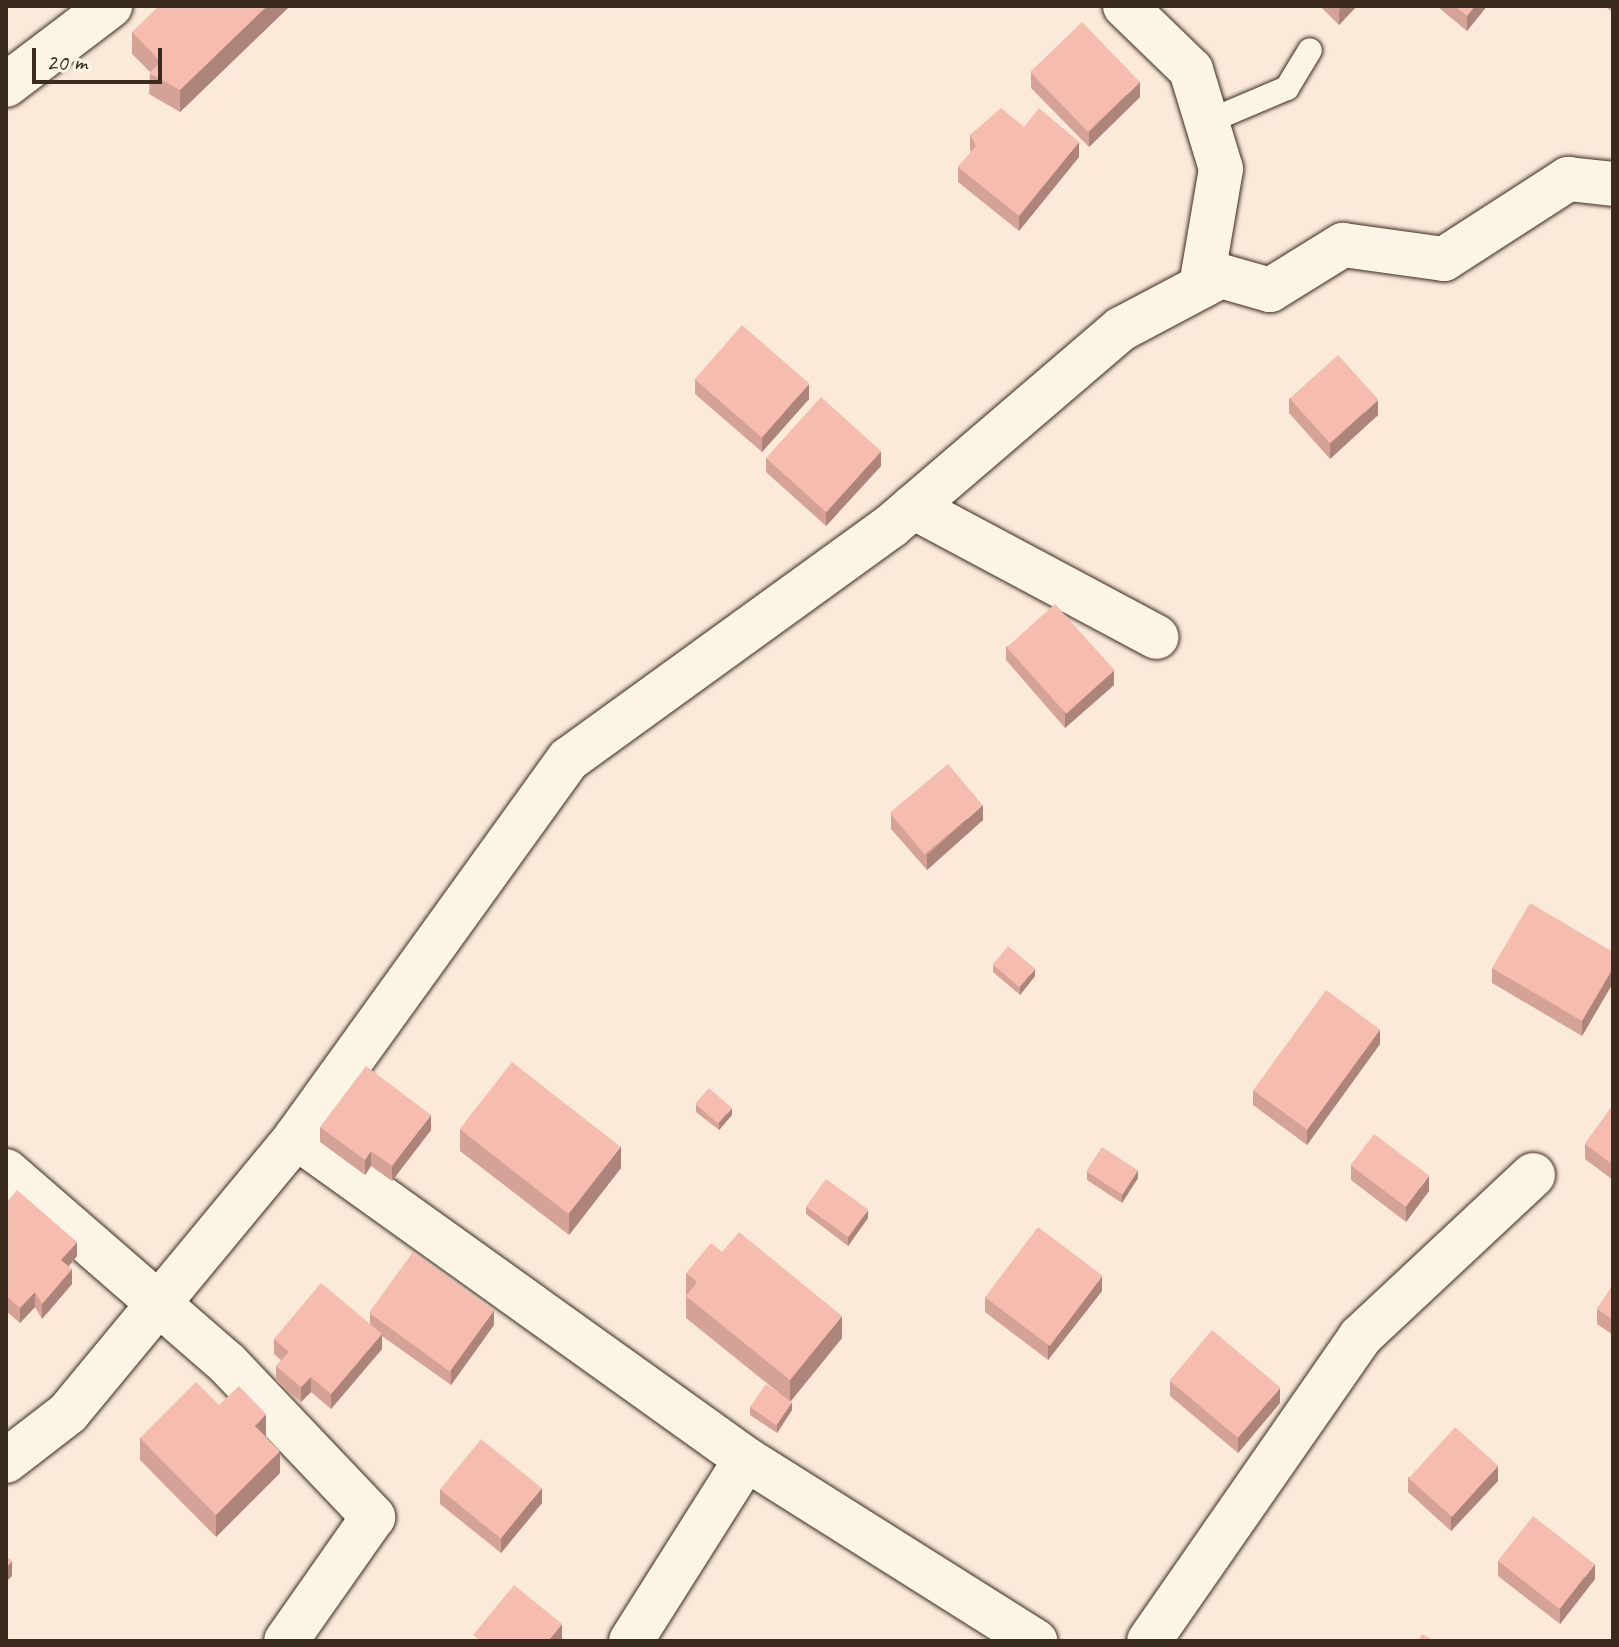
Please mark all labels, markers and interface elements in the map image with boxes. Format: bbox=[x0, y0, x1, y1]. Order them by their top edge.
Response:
scale bar bbox=[36, 32, 166, 82]
text: 20 m bbox=[46, 47, 87, 77]

